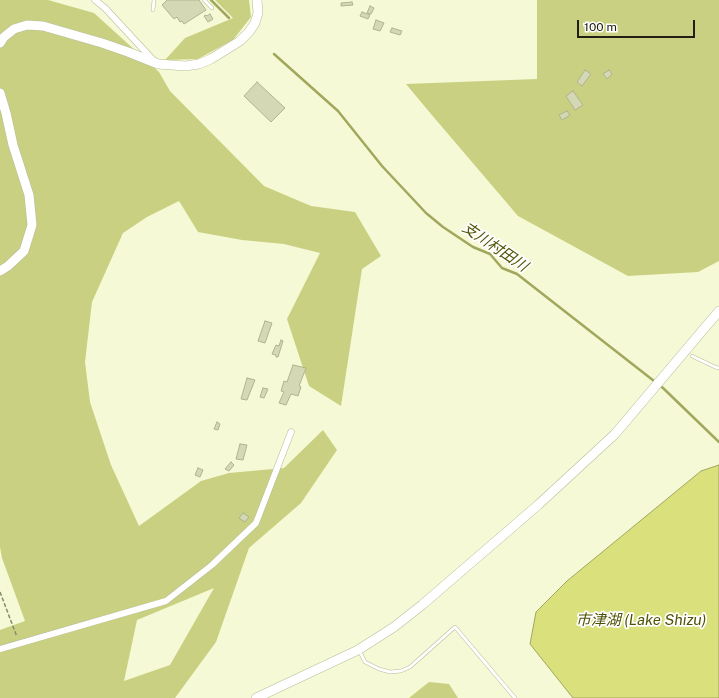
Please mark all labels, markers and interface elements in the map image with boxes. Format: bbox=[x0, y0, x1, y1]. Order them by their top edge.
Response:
scale bar bbox=[579, 12, 697, 38]
text: 100 m bbox=[584, 20, 617, 34]
water label: 支川村田川 bbox=[459, 219, 531, 275]
water label: 市津湖 (Lake Shizu) bbox=[576, 611, 706, 629]

